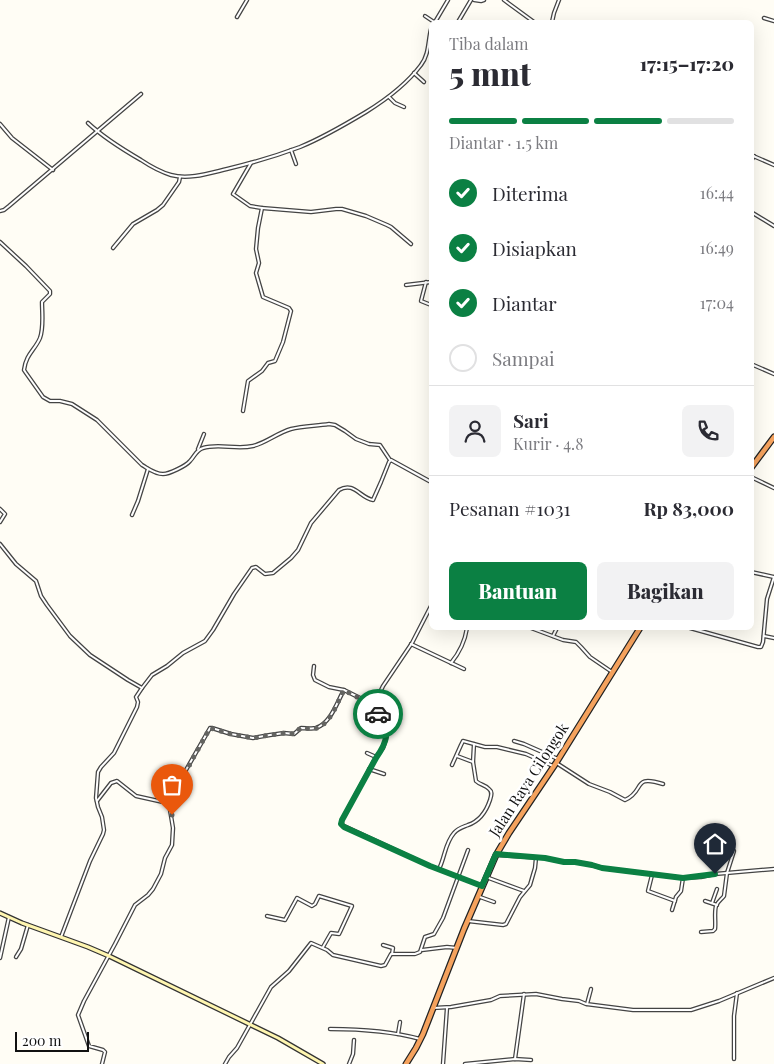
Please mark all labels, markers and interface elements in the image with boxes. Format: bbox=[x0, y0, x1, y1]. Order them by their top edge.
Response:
text: Tiba dalam bbox=[449, 33, 528, 54]
text: 17:15–17:20 bbox=[640, 50, 734, 76]
text: 5 mnt bbox=[449, 51, 531, 94]
text: Diantar · 1.5 km bbox=[449, 132, 558, 153]
icon: check bbox=[449, 179, 477, 207]
text: Diterima bbox=[492, 180, 568, 206]
text: 16:44 bbox=[700, 182, 734, 203]
icon: check bbox=[449, 234, 477, 262]
text: Disiapkan bbox=[492, 235, 577, 261]
text: 16:49 bbox=[700, 237, 734, 258]
icon: check bbox=[449, 289, 477, 317]
text: Diantar bbox=[492, 290, 557, 316]
text: 17:04 bbox=[700, 292, 734, 313]
text: Sampai bbox=[492, 345, 555, 371]
button: person bbox=[449, 405, 501, 457]
button: phone bbox=[682, 405, 734, 457]
text: Sari bbox=[513, 407, 549, 433]
text: Kurir · 4.8 bbox=[513, 433, 583, 454]
text: Pesanan #1031 bbox=[449, 495, 571, 521]
text: Rp 83,000 bbox=[643, 495, 734, 521]
button: Bantuan bbox=[449, 562, 587, 620]
button: Bagikan bbox=[597, 562, 734, 620]
courier bbox=[353, 689, 403, 739]
icon: car bbox=[364, 700, 392, 728]
street label: Jalan Raya Cilongok bbox=[483, 718, 573, 841]
pin bbox=[151, 764, 193, 815]
icon: bag bbox=[158, 771, 186, 799]
pin bbox=[694, 823, 736, 874]
icon: home bbox=[701, 830, 729, 858]
scale bar bbox=[15, 1029, 89, 1052]
text: 200 m bbox=[22, 1031, 61, 1050]

